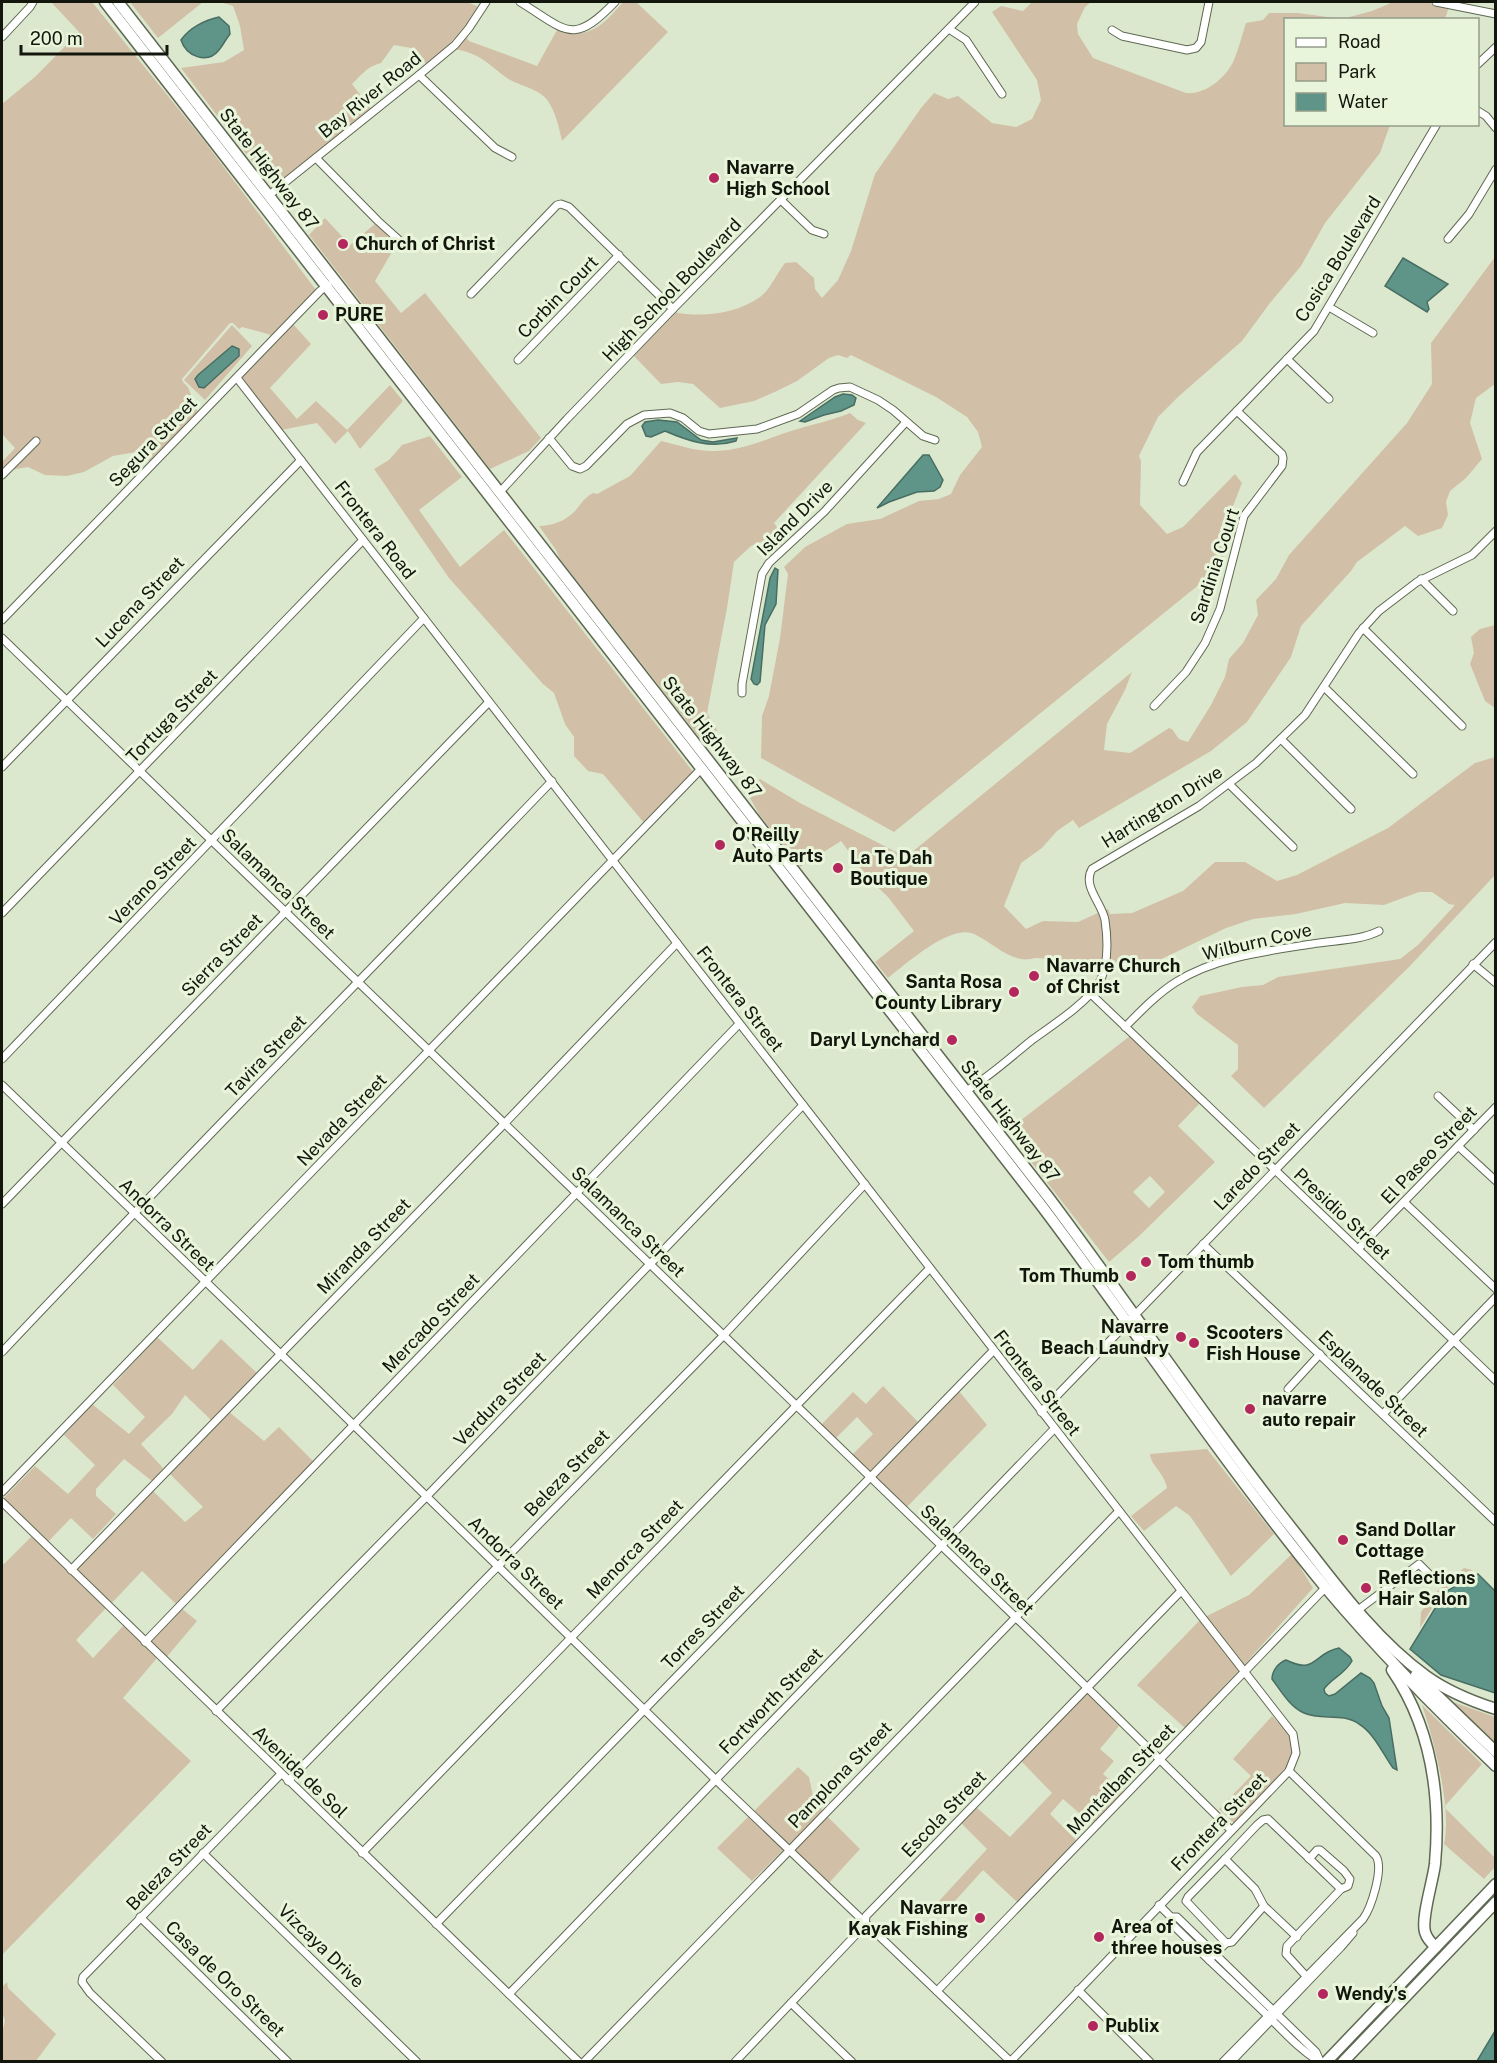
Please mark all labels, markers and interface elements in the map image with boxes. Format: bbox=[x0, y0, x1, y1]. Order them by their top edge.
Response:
scale bar bbox=[21, 18, 166, 56]
legend bbox=[1284, 18, 1479, 126]
text: 200 m bbox=[30, 28, 83, 49]
text: Road bbox=[1338, 31, 1381, 52]
street label: Bay River Road bbox=[314, 47, 425, 142]
text: Park bbox=[1338, 61, 1376, 82]
text: Water bbox=[1338, 91, 1388, 112]
street label: State Highway 87 bbox=[215, 104, 323, 234]
place label: Navarre High School bbox=[726, 157, 830, 199]
marker: Navarre High School bbox=[707, 171, 721, 185]
street label: Cosica Boulevard bbox=[1290, 192, 1385, 326]
street label: High School Boulevard bbox=[598, 214, 745, 366]
place label: Church of Christ bbox=[355, 233, 495, 254]
marker: Church of Christ bbox=[336, 237, 350, 251]
street label: Corbin Court bbox=[513, 251, 602, 342]
place label: PURE bbox=[335, 304, 384, 325]
marker: PURE bbox=[316, 308, 330, 322]
street label: Segura Street bbox=[104, 392, 201, 491]
street label: Island Drive bbox=[753, 476, 837, 560]
street label: Frontera Road bbox=[331, 477, 420, 583]
street label: Sardinia Court bbox=[1186, 505, 1243, 626]
street label: Lucena Street bbox=[91, 552, 188, 651]
street label: Tortuga Street bbox=[122, 665, 221, 767]
street label: State Highway 87 bbox=[658, 672, 766, 802]
street label: Hartington Drive bbox=[1097, 761, 1226, 852]
street label: Salamanca Street bbox=[217, 824, 339, 943]
place label: O'Reilly Auto Parts bbox=[732, 824, 823, 866]
street label: Verano Street bbox=[105, 832, 200, 930]
marker: O'Reilly Auto Parts bbox=[713, 838, 727, 852]
place label: La Te Dah Boutique bbox=[850, 847, 932, 889]
marker: La Te Dah Boutique bbox=[831, 861, 845, 875]
street label: Sierra Street bbox=[177, 909, 266, 1001]
street label: Wilburn Cove bbox=[1200, 919, 1314, 964]
street label: Frontera Street bbox=[693, 942, 788, 1056]
place label: Navarre Church of Christ bbox=[1046, 955, 1181, 997]
marker: Navarre Church of Christ bbox=[1027, 969, 1041, 983]
place label: Santa Rosa County Library bbox=[875, 971, 1002, 1013]
marker: Santa Rosa County Library bbox=[1007, 985, 1021, 999]
street label: Tavira Street bbox=[221, 1010, 310, 1101]
place label: Daryl Lynchard bbox=[810, 1029, 940, 1050]
marker: Daryl Lynchard bbox=[945, 1033, 959, 1047]
street label: State Highway 87 bbox=[956, 1056, 1064, 1186]
street label: Nevada Street bbox=[292, 1069, 391, 1170]
street label: El Paseo Street bbox=[1377, 1101, 1481, 1208]
street label: Laredo Street bbox=[1209, 1117, 1304, 1214]
street label: Salamanca Street bbox=[567, 1162, 689, 1281]
street label: Presidio Street bbox=[1290, 1164, 1395, 1264]
street label: Andorra Street bbox=[115, 1174, 220, 1276]
street label: Miranda Street bbox=[313, 1193, 415, 1298]
place label: Tom thumb bbox=[1158, 1251, 1254, 1272]
marker: Tom thumb bbox=[1139, 1255, 1153, 1269]
place label: Tom Thumb bbox=[1019, 1265, 1119, 1286]
street label: Mercado Street bbox=[378, 1269, 483, 1377]
marker: Tom Thumb bbox=[1124, 1269, 1138, 1283]
place label: Navarre Beach Laundry bbox=[1041, 1316, 1169, 1358]
place label: Scooters Fish House bbox=[1206, 1322, 1301, 1364]
street label: Frontera Street bbox=[990, 1326, 1085, 1440]
street label: Esplanade Street bbox=[1314, 1326, 1433, 1441]
marker: Navarre Beach Laundry bbox=[1174, 1330, 1188, 1344]
marker: Scooters Fish House bbox=[1187, 1336, 1201, 1350]
street label: Verdura Street bbox=[449, 1347, 550, 1450]
place label: navarre auto repair bbox=[1262, 1388, 1356, 1430]
marker: navarre auto repair bbox=[1243, 1402, 1257, 1416]
street label: Beleza Street bbox=[520, 1425, 613, 1521]
street label: Menorca Street bbox=[582, 1495, 687, 1603]
street label: Salamanca Street bbox=[916, 1500, 1038, 1619]
street label: Andorra Street bbox=[464, 1512, 569, 1614]
place label: Sand Dollar Cottage bbox=[1355, 1519, 1456, 1561]
marker: Sand Dollar Cottage bbox=[1336, 1533, 1350, 1547]
place label: Reflections Hair Salon bbox=[1378, 1567, 1475, 1609]
street label: Torres Street bbox=[657, 1580, 748, 1673]
marker: Reflections Hair Salon bbox=[1359, 1581, 1373, 1595]
street label: Fortworth Street bbox=[715, 1643, 827, 1758]
street label: Pamplona Street bbox=[783, 1717, 896, 1832]
street label: Montalban Street bbox=[1062, 1719, 1179, 1839]
street label: Avenida de Sol bbox=[249, 1721, 352, 1822]
street label: Escola Street bbox=[897, 1766, 990, 1861]
street label: Frontera Street bbox=[1167, 1768, 1271, 1875]
street label: Beleza Street bbox=[122, 1819, 215, 1915]
place label: Navarre Kayak Fishing bbox=[848, 1897, 968, 1939]
street label: Vizcaya Drive bbox=[274, 1899, 369, 1992]
marker: Navarre Kayak Fishing bbox=[973, 1911, 987, 1925]
street label: Casa de Oro Street bbox=[161, 1916, 289, 2041]
place label: Area of three houses bbox=[1111, 1916, 1222, 1958]
marker: Area of three houses bbox=[1092, 1930, 1106, 1944]
place label: Wendy's bbox=[1335, 1983, 1407, 2004]
marker: Wendy's bbox=[1316, 1987, 1330, 2001]
place label: Publix bbox=[1105, 2015, 1160, 2036]
marker: Publix bbox=[1086, 2019, 1100, 2033]

